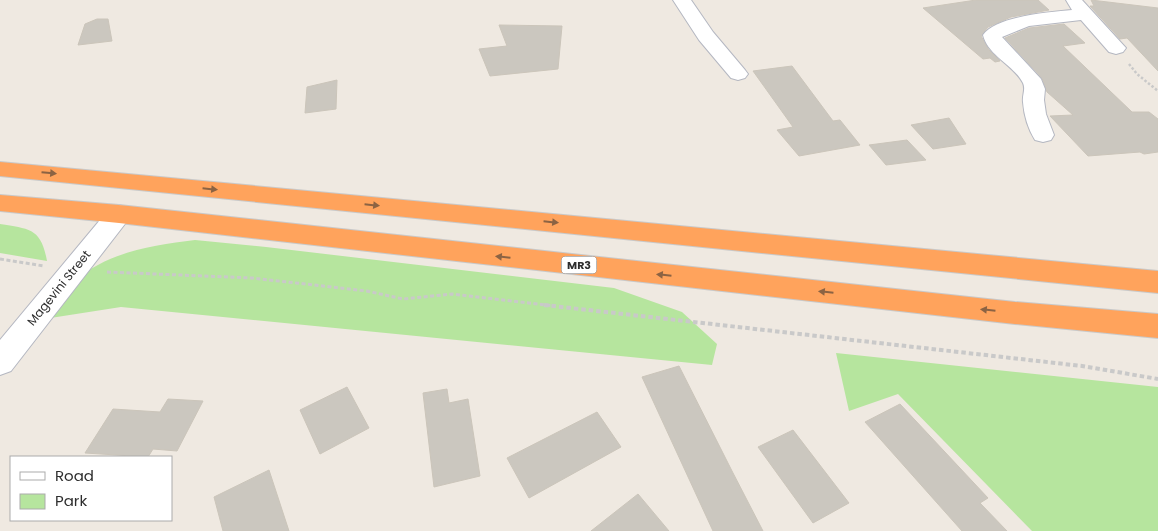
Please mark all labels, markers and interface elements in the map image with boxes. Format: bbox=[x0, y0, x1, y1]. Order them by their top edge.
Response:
one-way arrow bbox=[41, 170, 57, 178]
one-way arrow bbox=[203, 185, 219, 193]
one-way arrow bbox=[364, 201, 380, 209]
one-way arrow bbox=[543, 219, 559, 227]
street label: Magevini Street bbox=[23, 246, 94, 329]
one-way arrow bbox=[495, 253, 511, 261]
road number: MR3 bbox=[562, 256, 596, 274]
one-way arrow bbox=[656, 271, 672, 279]
one-way arrow bbox=[818, 288, 834, 296]
one-way arrow bbox=[979, 306, 995, 314]
legend bbox=[10, 456, 172, 521]
text: Road bbox=[55, 465, 94, 486]
text: Park bbox=[55, 490, 87, 511]

